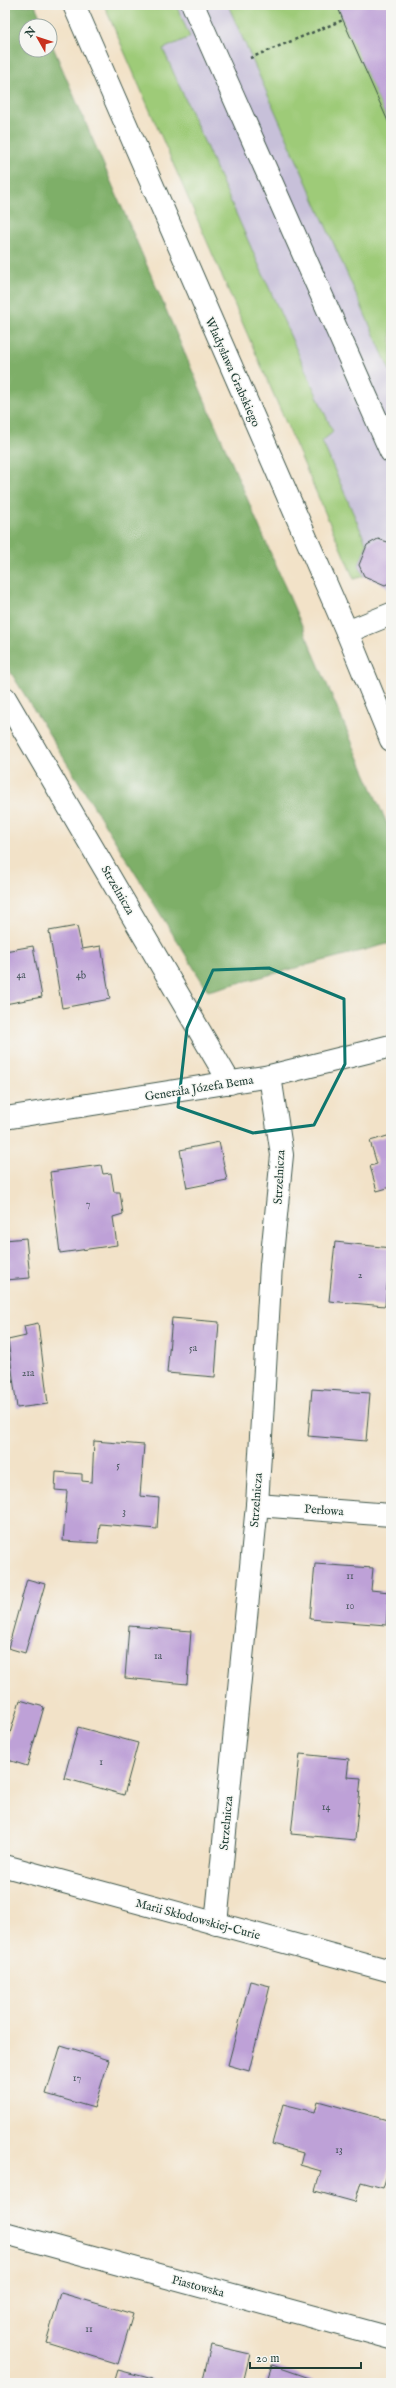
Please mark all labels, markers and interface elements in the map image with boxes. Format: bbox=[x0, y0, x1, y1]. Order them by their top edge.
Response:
north arrow bbox=[18, 18, 58, 58]
text: N bbox=[22, 24, 40, 41]
street label: Władysława Grabskiego bbox=[202, 315, 264, 430]
street label: Strzelnicza bbox=[97, 863, 138, 918]
house number: 4a bbox=[16, 969, 26, 982]
house number: 4b bbox=[76, 969, 86, 982]
street label: Generała Józefa Bema bbox=[144, 1072, 255, 1105]
street label: Strzelnicza bbox=[271, 1149, 288, 1205]
house number: 7 bbox=[86, 1198, 91, 1211]
house number: 2 bbox=[358, 1269, 363, 1282]
house number: 5a bbox=[189, 1342, 198, 1355]
house number: 21a bbox=[22, 1367, 35, 1380]
house number: 5 bbox=[116, 1459, 120, 1472]
street label: Strzelnicza bbox=[247, 1472, 266, 1528]
street label: Perłowa bbox=[304, 1502, 345, 1519]
house number: 3 bbox=[122, 1506, 126, 1519]
house number: 11 bbox=[346, 1570, 354, 1583]
house number: 10 bbox=[346, 1600, 354, 1613]
house number: 1a bbox=[154, 1650, 163, 1663]
house number: 1 bbox=[99, 1756, 103, 1769]
street label: Strzelnicza bbox=[217, 1794, 236, 1851]
house number: 14 bbox=[322, 1801, 330, 1814]
street label: Marii Skłodowskiej-Curie bbox=[134, 1896, 262, 1943]
house number: 17 bbox=[73, 2072, 82, 2085]
house number: 13 bbox=[335, 2144, 343, 2157]
street label: Piastowska bbox=[170, 2272, 227, 2301]
house number: 11 bbox=[85, 2323, 93, 2336]
scale bar bbox=[250, 2344, 361, 2370]
text: 20 m bbox=[256, 2351, 279, 2366]

